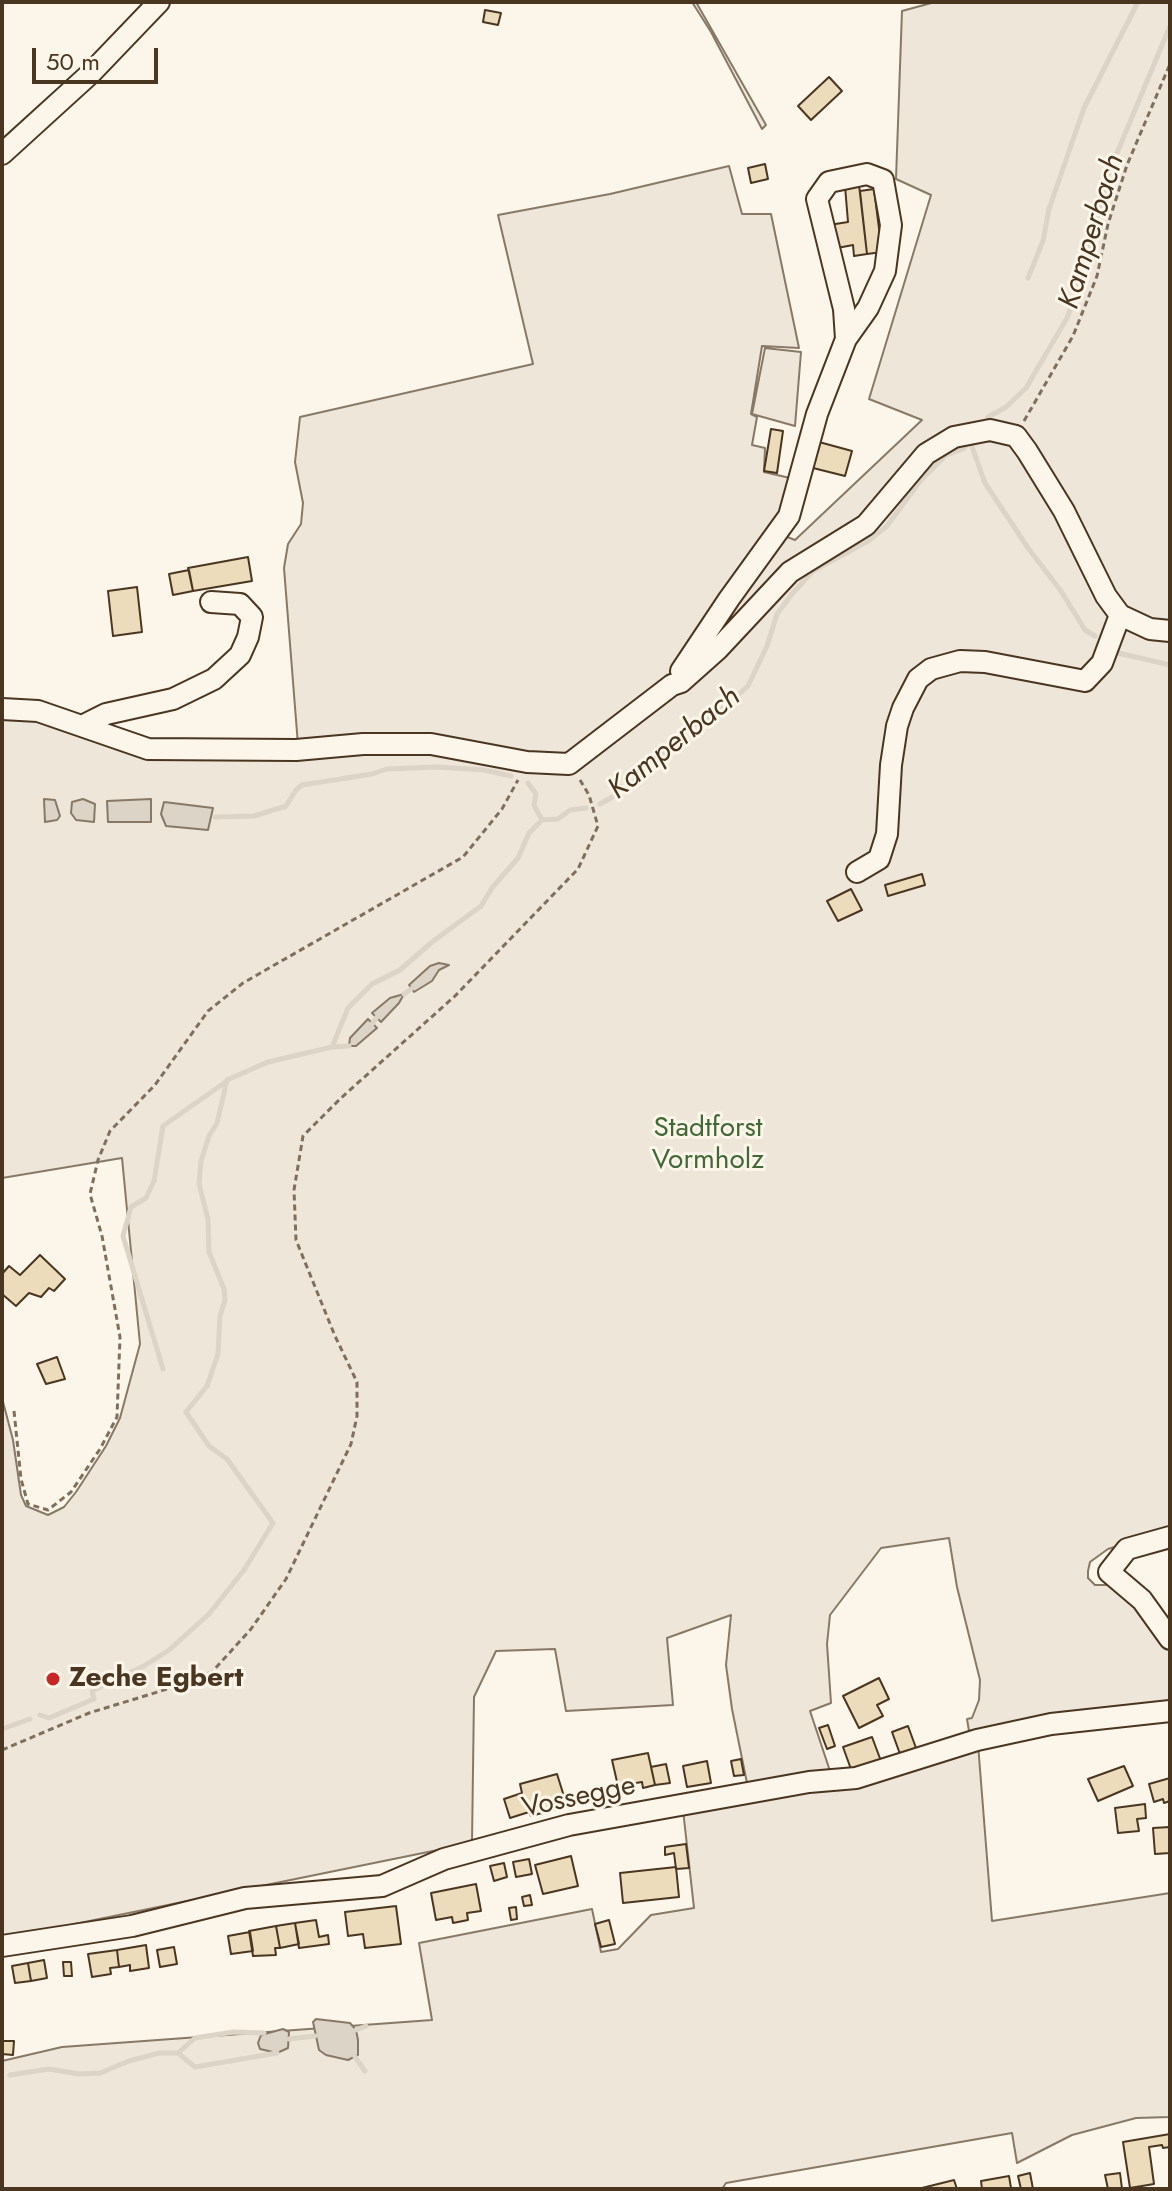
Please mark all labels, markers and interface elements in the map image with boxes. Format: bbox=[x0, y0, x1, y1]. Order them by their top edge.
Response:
scale bar bbox=[36, 32, 162, 82]
text: 50 m bbox=[46, 44, 100, 79]
water label: Kamperbach bbox=[1052, 150, 1134, 314]
water label: Kamperbach bbox=[602, 680, 748, 808]
park label: Stadtforst Vormholz bbox=[652, 1112, 764, 1178]
place label: Zeche Egbert bbox=[69, 1662, 243, 1696]
marker: Zeche Egbert bbox=[44, 1670, 62, 1688]
street label: Vossegge bbox=[519, 1770, 639, 1826]

